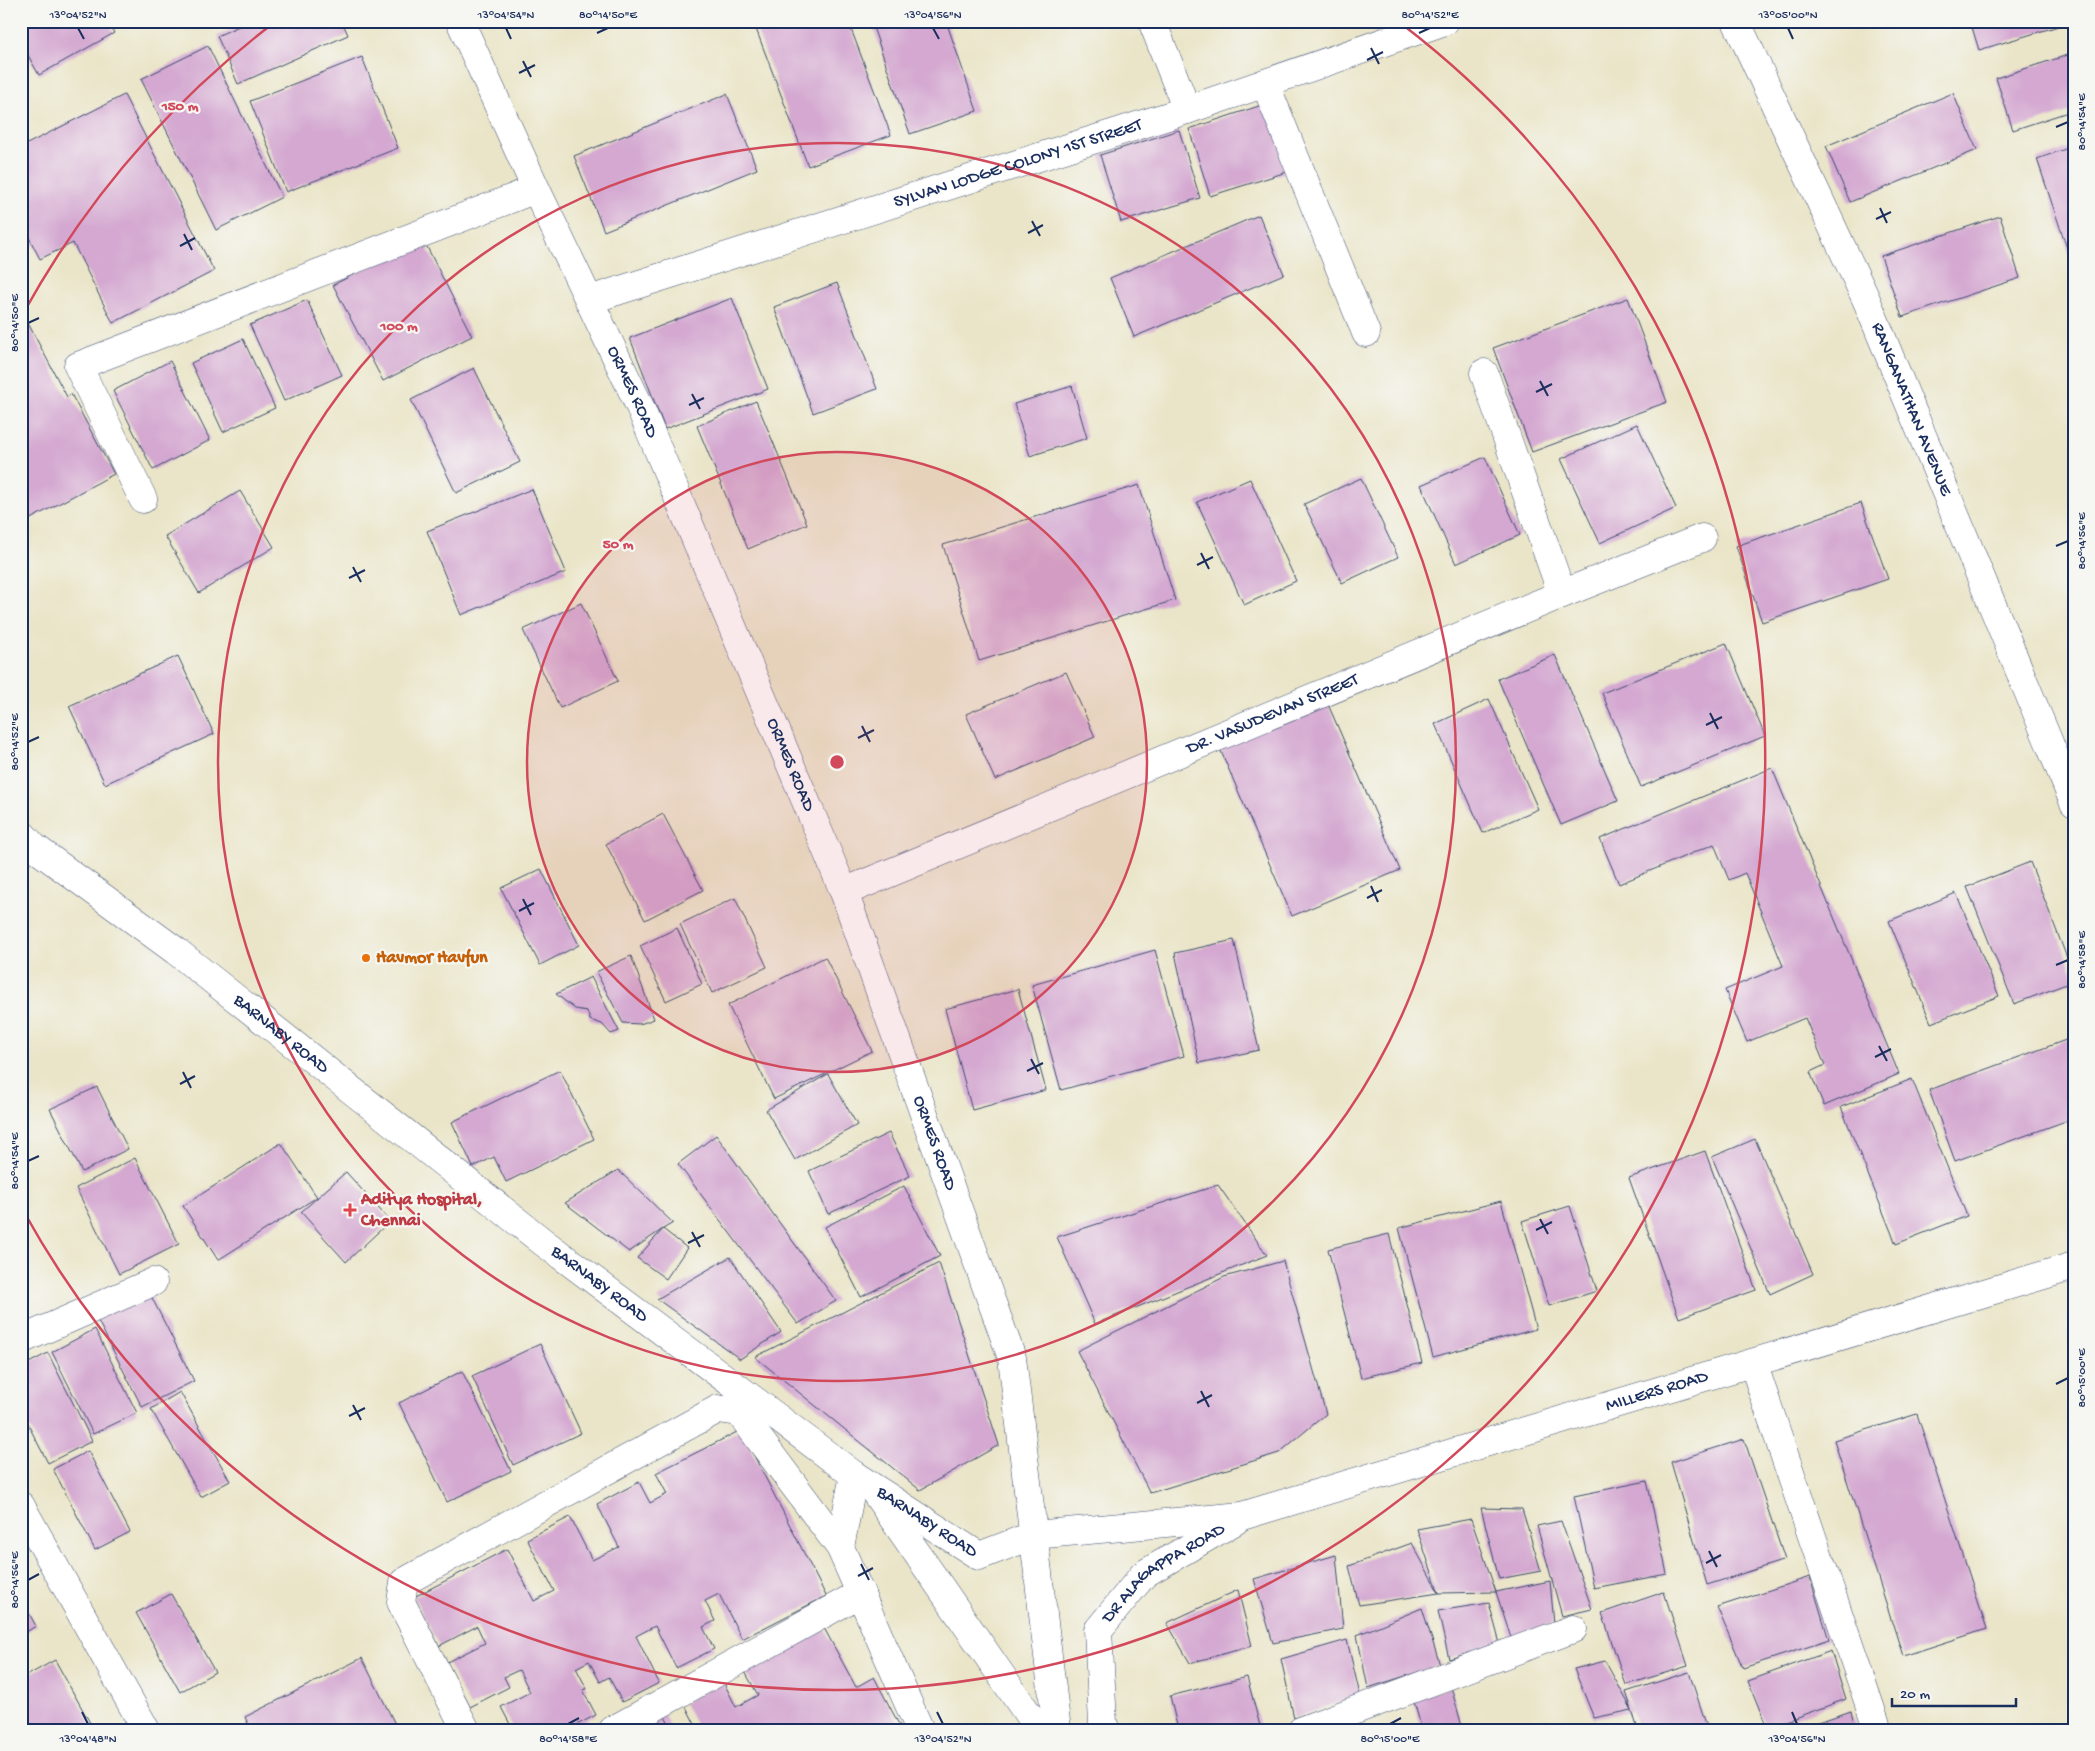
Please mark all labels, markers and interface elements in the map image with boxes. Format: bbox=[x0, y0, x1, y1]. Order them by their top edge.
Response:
text: 13°04'52"N bbox=[48, 9, 107, 23]
text: 13°04'54"N bbox=[477, 9, 535, 23]
text: 80°14'50"E bbox=[579, 9, 637, 23]
text: 13°04'56"N bbox=[903, 9, 962, 23]
text: 80°14'52"E bbox=[1401, 9, 1459, 23]
text: 13°05'00"N bbox=[1757, 9, 1818, 23]
text: 80°14'54"E bbox=[2076, 93, 2090, 150]
text: 150 m bbox=[161, 98, 199, 116]
street label: SYLVAN LODGE COLONY 1ST STREET bbox=[891, 114, 1146, 213]
text: 80°14'50"E bbox=[9, 294, 23, 352]
text: 100 m bbox=[379, 318, 418, 336]
street label: RANGANATHAN AVENUE bbox=[1866, 319, 1957, 499]
street label: ORMES ROAD bbox=[602, 342, 662, 441]
text: 80°14'56"E bbox=[2076, 512, 2090, 570]
text: 50 m bbox=[603, 536, 634, 554]
street label: DR. VASUDEVAN STREET bbox=[1183, 669, 1363, 760]
text: 80°14'52"E bbox=[9, 713, 23, 771]
street label: ORMES ROAD bbox=[762, 715, 819, 815]
centre of rings bbox=[828, 753, 846, 771]
text: 80°14'58"E bbox=[2076, 931, 2090, 989]
place label: Havmor Havfun bbox=[376, 948, 488, 969]
marker: Havmor Havfun bbox=[360, 952, 372, 964]
street label: BARNABY ROAD bbox=[228, 989, 333, 1079]
street label: ORMES ROAD bbox=[908, 1093, 961, 1194]
text: 80°14'54"E bbox=[9, 1132, 23, 1189]
place label: Aditya Hospital, Chennai bbox=[360, 1190, 483, 1232]
marker: Aditya Hospital, Chennai bbox=[343, 1203, 357, 1217]
street label: BARNABY ROAD bbox=[546, 1240, 652, 1328]
text: 80°15'00"E bbox=[2076, 1348, 2090, 1408]
street label: MILLERS ROAD bbox=[1603, 1366, 1711, 1417]
street label: BARNABY ROAD bbox=[872, 1481, 982, 1563]
street label: DR ALAGAPPA ROAD bbox=[1097, 1518, 1229, 1628]
text: 80°14'56"E bbox=[9, 1551, 23, 1609]
scale bar bbox=[1892, 1676, 2016, 1708]
text: 20 m bbox=[1900, 1686, 1930, 1704]
text: 13°04'48"N bbox=[58, 1733, 117, 1747]
text: 80°14'58"E bbox=[539, 1733, 597, 1747]
text: 13°04'52"N bbox=[913, 1733, 972, 1747]
text: 80°15'00"E bbox=[1360, 1733, 1420, 1747]
text: 13°04'56"N bbox=[1767, 1733, 1826, 1747]

